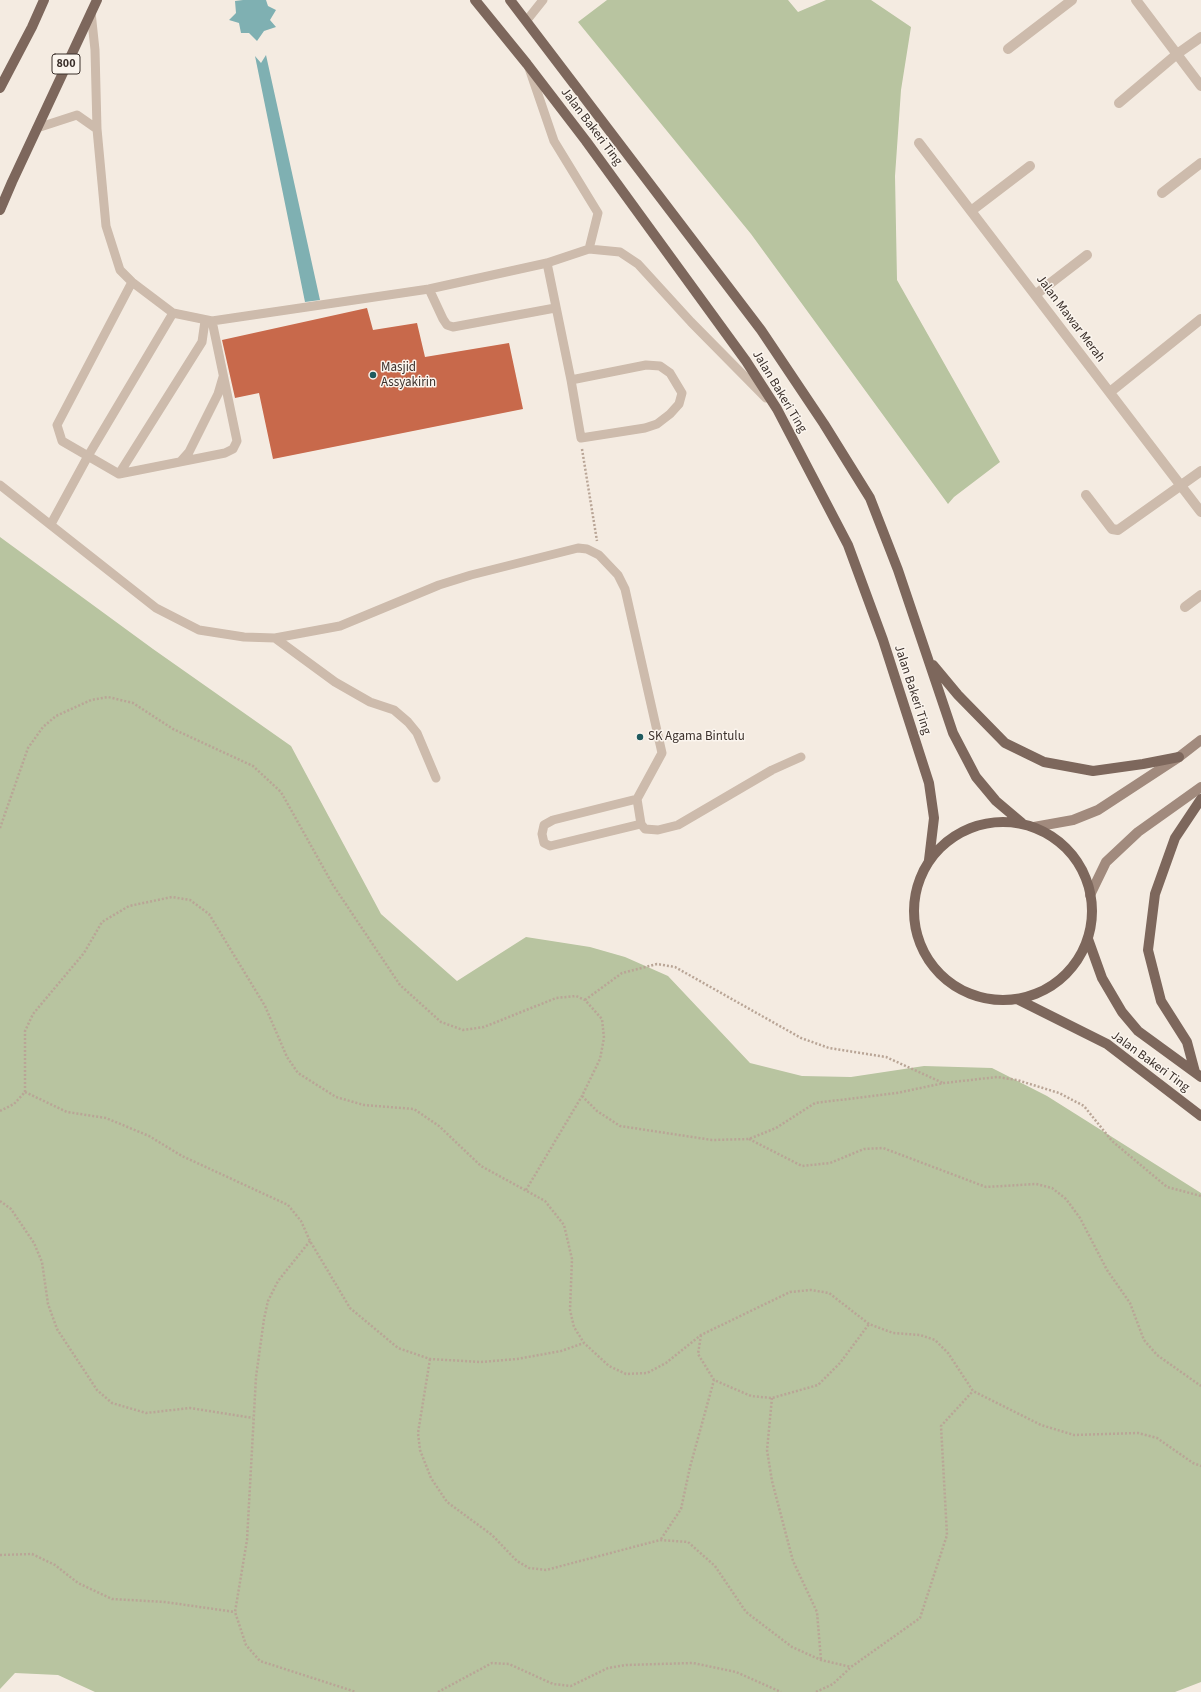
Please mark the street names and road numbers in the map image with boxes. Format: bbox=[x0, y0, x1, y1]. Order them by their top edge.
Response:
road number: 800 bbox=[52, 54, 80, 74]
street label: Jalan Bakeri Ting bbox=[557, 85, 625, 169]
street label: Jalan Mawar Merah bbox=[1032, 272, 1108, 366]
street label: Jalan Bakeri Ting bbox=[748, 348, 810, 436]
street label: Jalan Bakeri Ting bbox=[890, 643, 934, 737]
street label: Jalan Bakeri Ting bbox=[1108, 1028, 1192, 1096]

